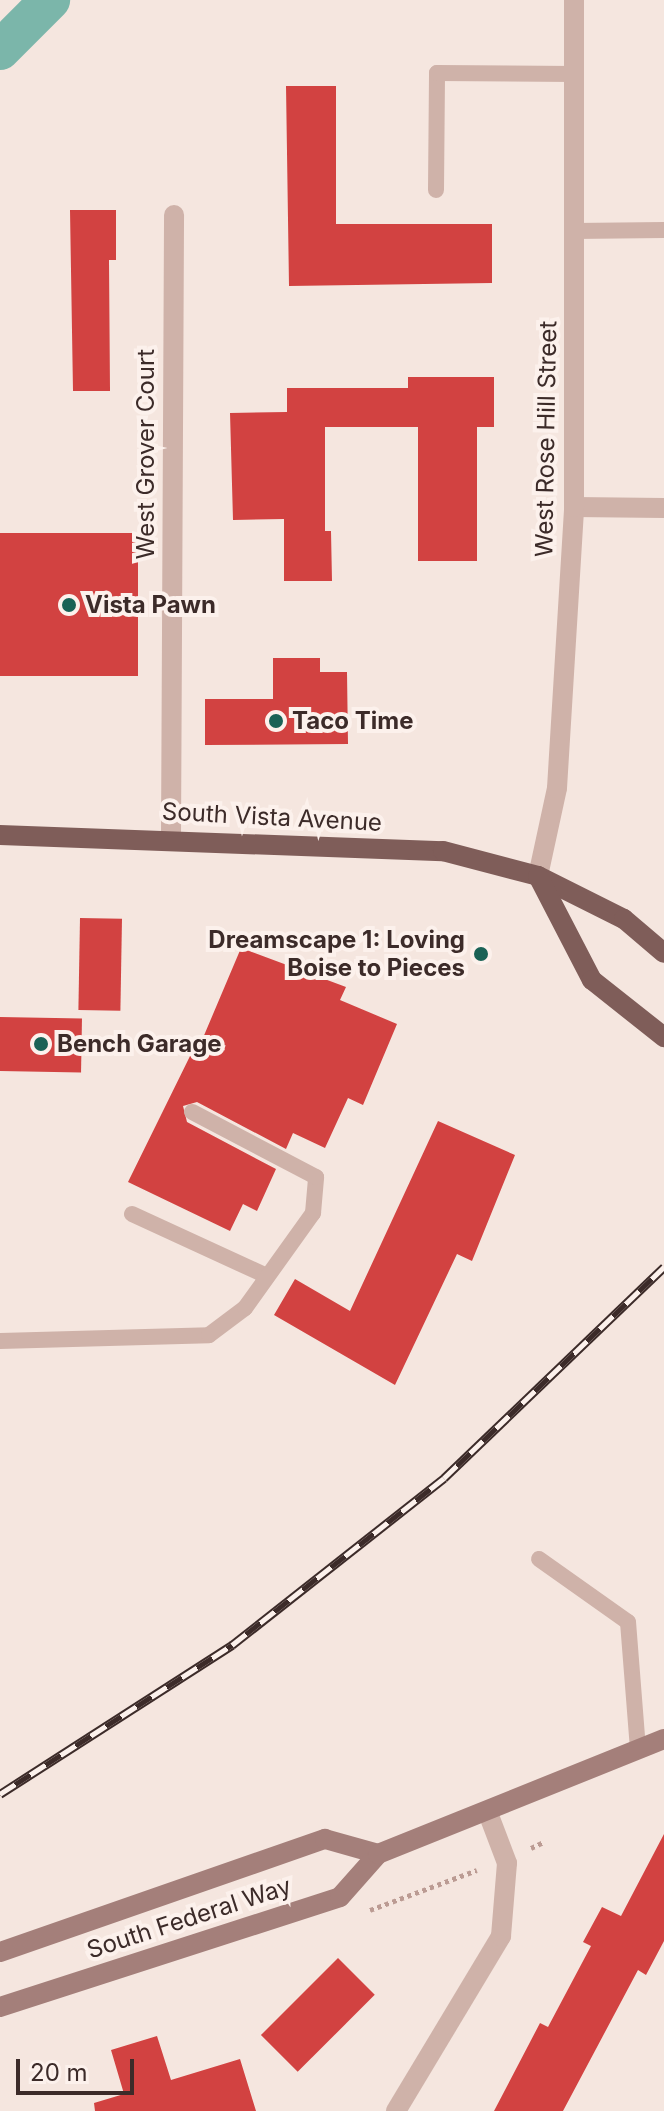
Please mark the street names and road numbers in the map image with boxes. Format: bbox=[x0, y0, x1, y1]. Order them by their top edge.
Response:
street label: West Rose Hill Street bbox=[530, 321, 562, 557]
street label: West Grover Court bbox=[132, 349, 160, 559]
street label: South Vista Avenue bbox=[161, 797, 383, 837]
street label: South Federal Way bbox=[83, 1871, 295, 1965]

